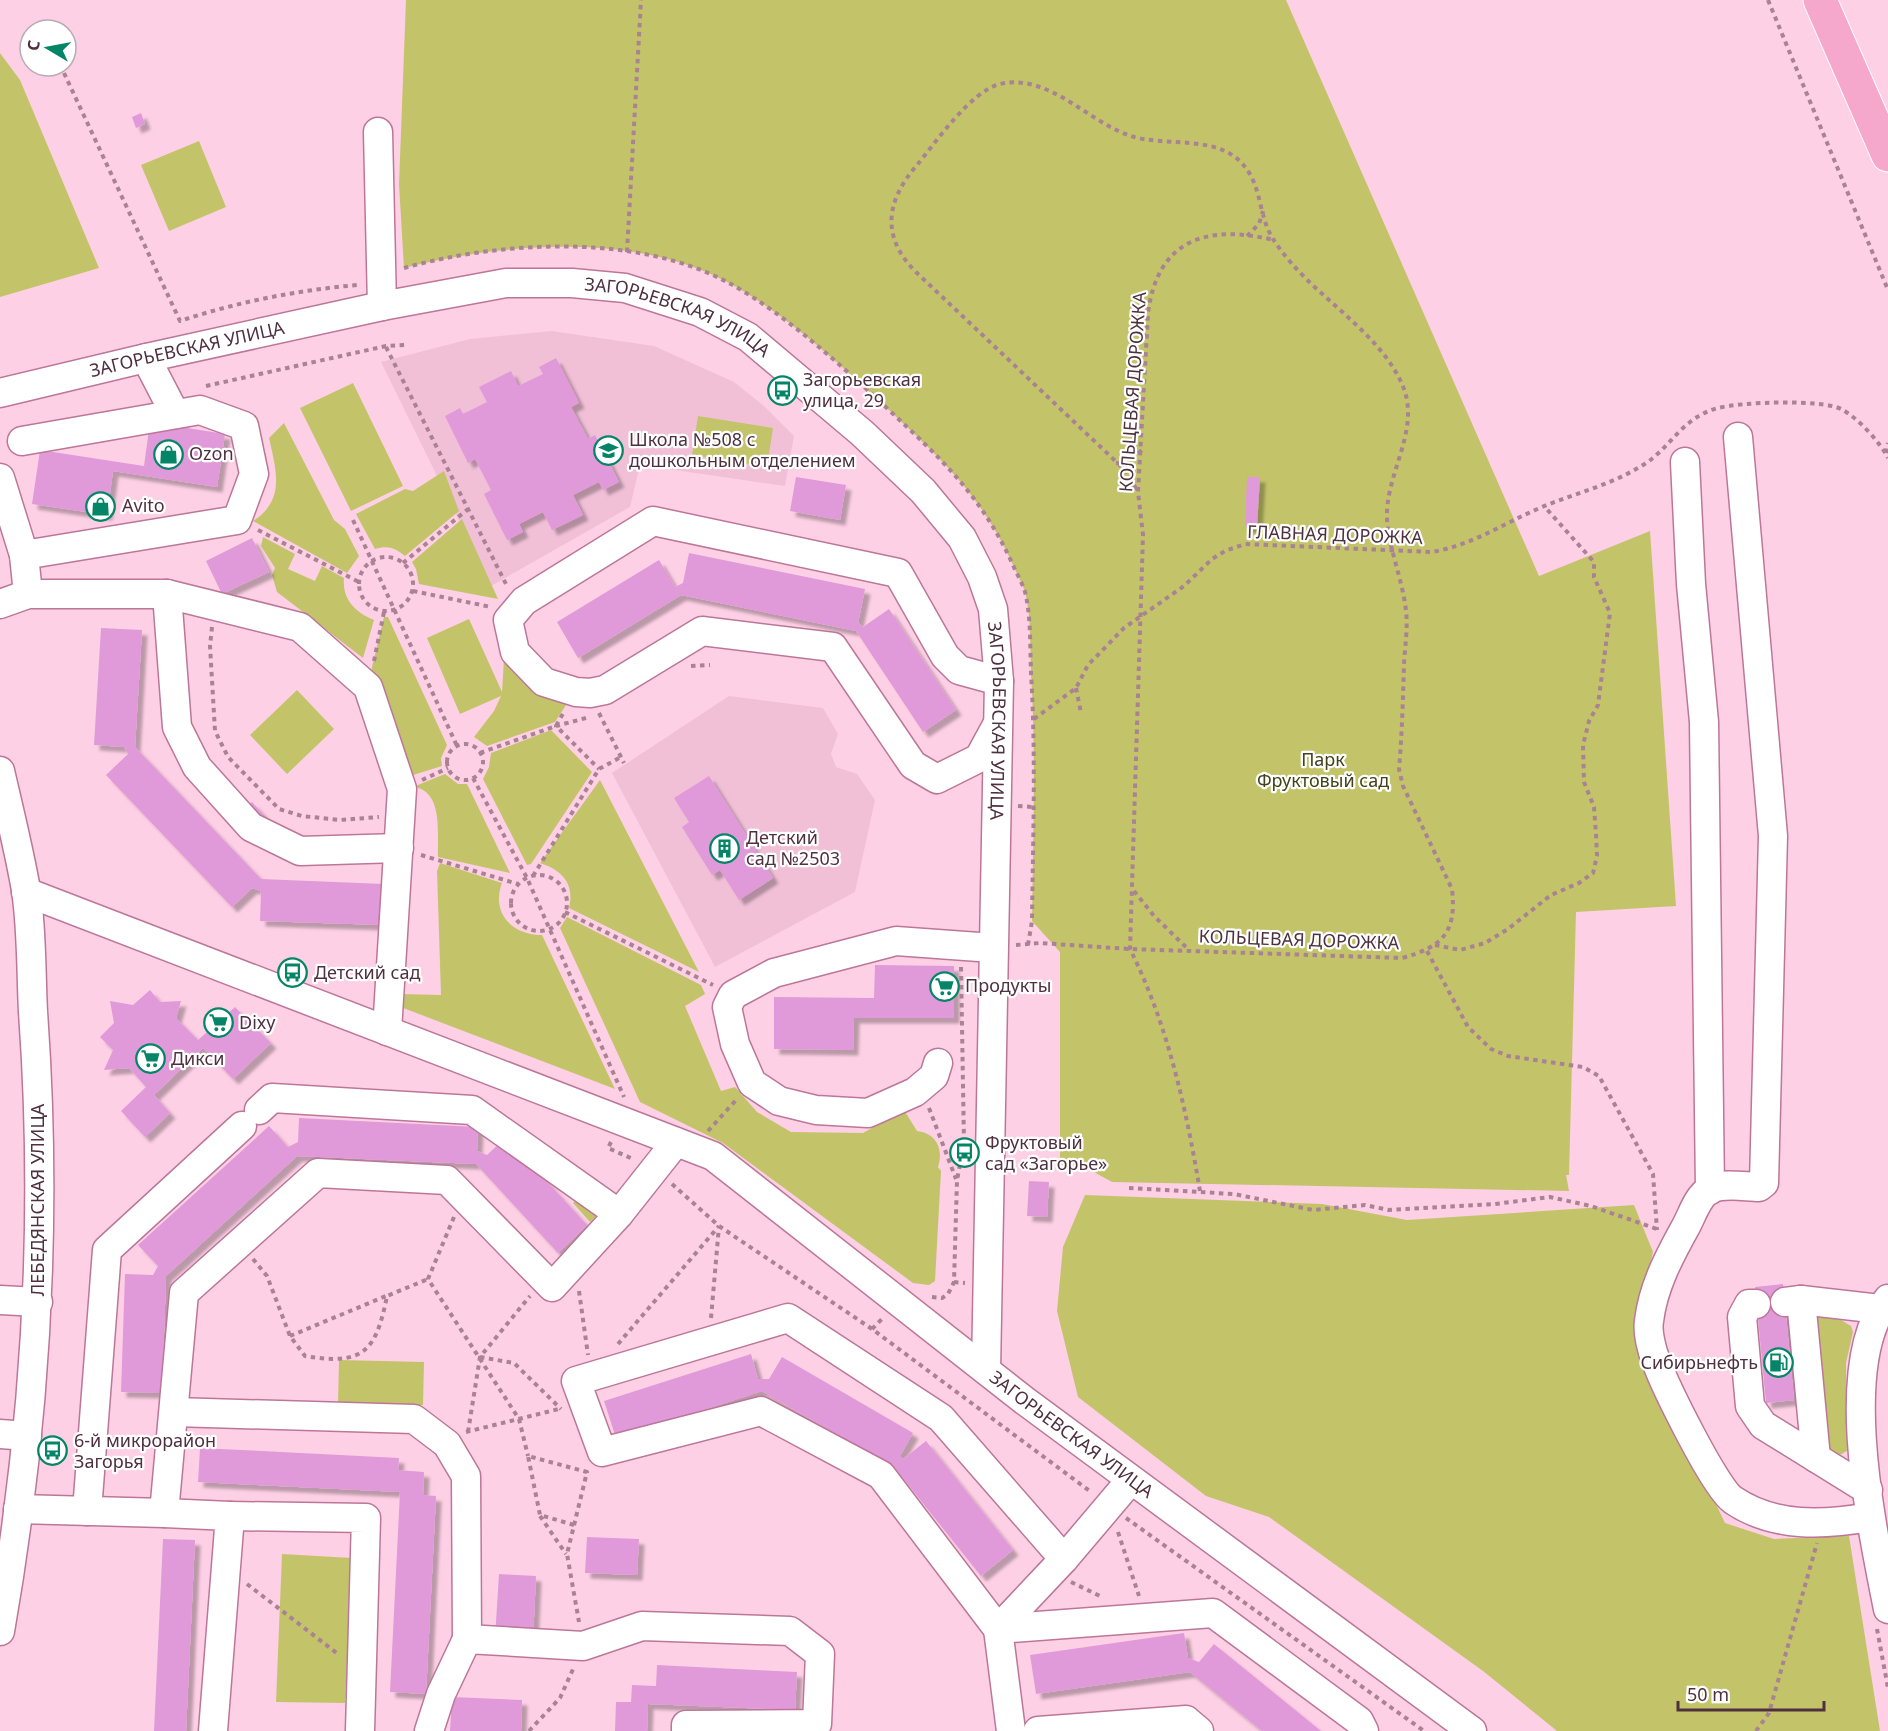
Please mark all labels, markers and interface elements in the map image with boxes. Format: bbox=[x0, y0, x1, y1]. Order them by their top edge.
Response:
north arrow bbox=[18, 18, 78, 78]
text: С bbox=[21, 38, 45, 52]
street label: ЗАГОРЬЕВСКАЯ УЛИЦА bbox=[584, 271, 776, 362]
street label: КОЛЬЦЕВАЯ ДОРОЖКА bbox=[1113, 291, 1151, 493]
street label: ЗАГОРЬЕВСКАЯ УЛИЦА bbox=[87, 315, 287, 382]
place label: Загорьевская улица, 29 bbox=[803, 367, 921, 412]
bus stop icon: Загорьевская улица, 29 bbox=[766, 374, 798, 406]
place label: Школа №508 с дошкольным отделением bbox=[629, 427, 856, 472]
school or university icon: Школа №508 с дошкольным отделением bbox=[592, 434, 624, 466]
shop icon: Ozon bbox=[152, 438, 184, 470]
place label: Ozon bbox=[189, 441, 234, 465]
shop icon: Avito bbox=[85, 490, 117, 522]
place label: Avito bbox=[122, 493, 165, 517]
street label: ГЛАВНАЯ ДОРОЖКА bbox=[1247, 519, 1424, 549]
street label: ЗАГОРЬЕВСКАЯ УЛИЦА bbox=[983, 620, 1012, 821]
park label: Парк Фруктовый сад bbox=[1257, 747, 1389, 792]
place label: Детский сад №2503 bbox=[746, 825, 840, 870]
building icon: Детский сад №2503 bbox=[709, 832, 741, 864]
street label: КОЛЬЦЕВАЯ ДОРОЖКА bbox=[1198, 924, 1400, 955]
bus stop icon: Детский сад bbox=[277, 957, 309, 989]
place label: Детский сад bbox=[314, 960, 420, 984]
supermarket icon: Продукты bbox=[928, 970, 960, 1002]
place label: Продукты bbox=[965, 973, 1051, 997]
supermarket icon: Dixy bbox=[202, 1007, 234, 1039]
place label: Dixy bbox=[239, 1010, 276, 1034]
supermarket icon: Дикси bbox=[134, 1043, 166, 1075]
place label: Дикси bbox=[171, 1046, 225, 1070]
street label: ЛЕБЕДЯНСКАЯ УЛИЦА bbox=[25, 1103, 49, 1296]
place label: Фруктовый сад «Загорье» bbox=[985, 1130, 1107, 1175]
bus stop icon: Фруктовый сад «Загорье» bbox=[948, 1137, 980, 1169]
fuel station icon: Сибирьнефть bbox=[1763, 1347, 1795, 1379]
place label: Сибирьнефть bbox=[1640, 1350, 1758, 1374]
street label: ЗАГОРЬЕВСКАЯ УЛИЦА bbox=[985, 1365, 1159, 1503]
place label: 6-й микрорайон Загорья bbox=[74, 1428, 216, 1473]
bus stop icon: 6-й микрорайон Загорья bbox=[37, 1435, 69, 1467]
scale bar bbox=[1678, 1674, 1824, 1712]
text: 50 m bbox=[1687, 1682, 1729, 1706]

